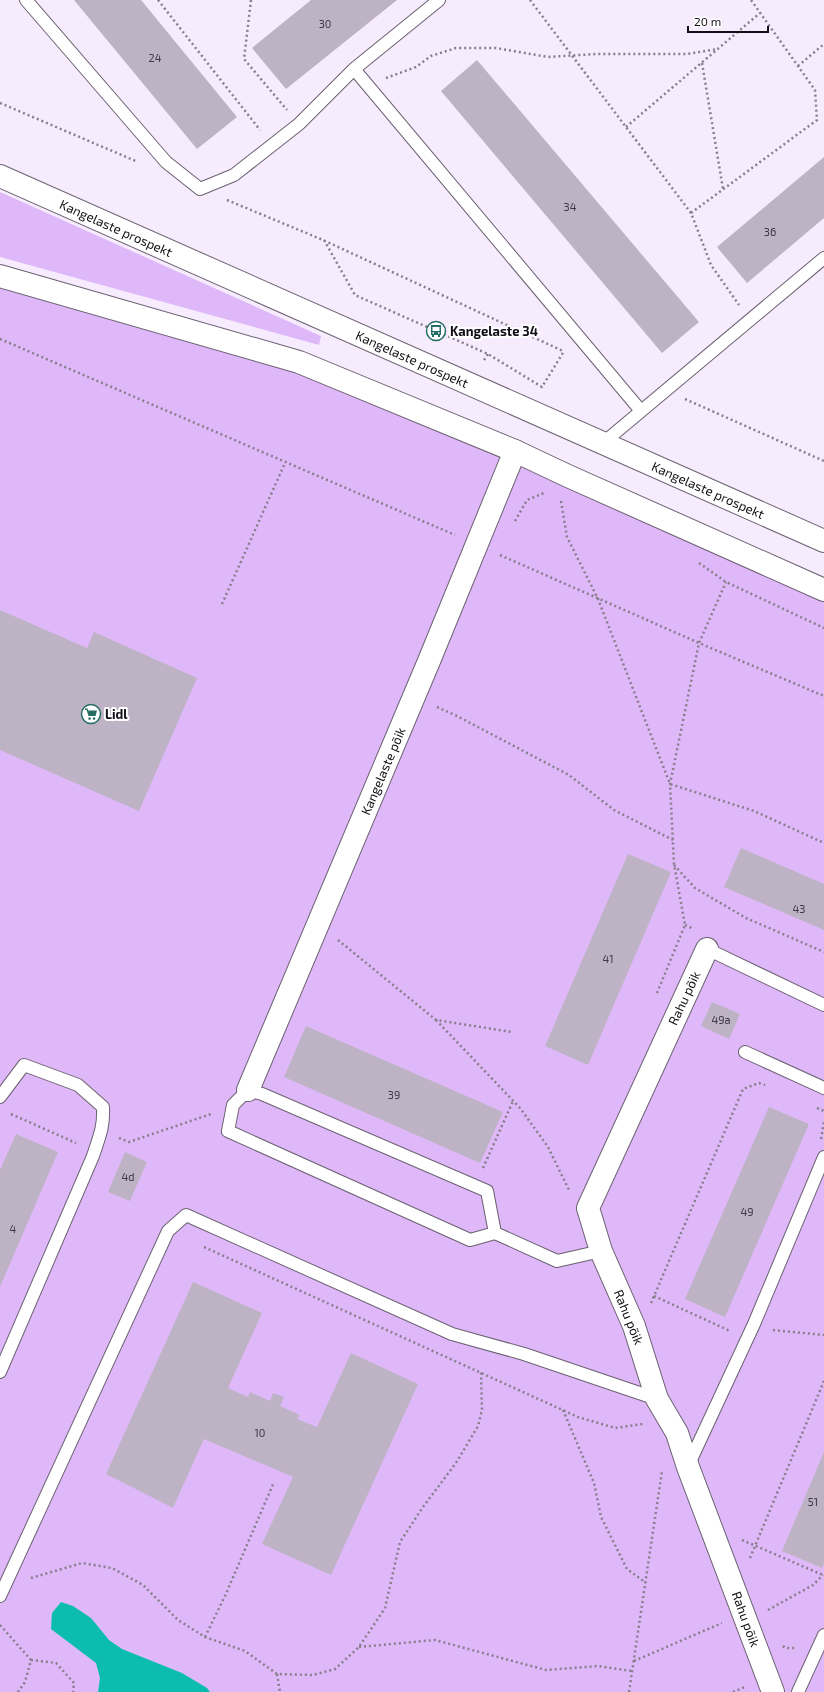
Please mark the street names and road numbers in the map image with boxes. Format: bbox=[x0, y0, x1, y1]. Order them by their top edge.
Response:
street label: Kangelaste prospekt bbox=[57, 196, 175, 260]
street label: Kangelaste prospekt bbox=[353, 327, 471, 391]
street label: Kangelaste prospekt bbox=[649, 458, 767, 522]
street label: Kangelaste põik bbox=[357, 724, 409, 817]
street label: Rahu põik bbox=[665, 968, 704, 1028]
street label: Rahu põik bbox=[611, 1287, 647, 1347]
street label: Rahu põik bbox=[729, 1589, 764, 1649]

